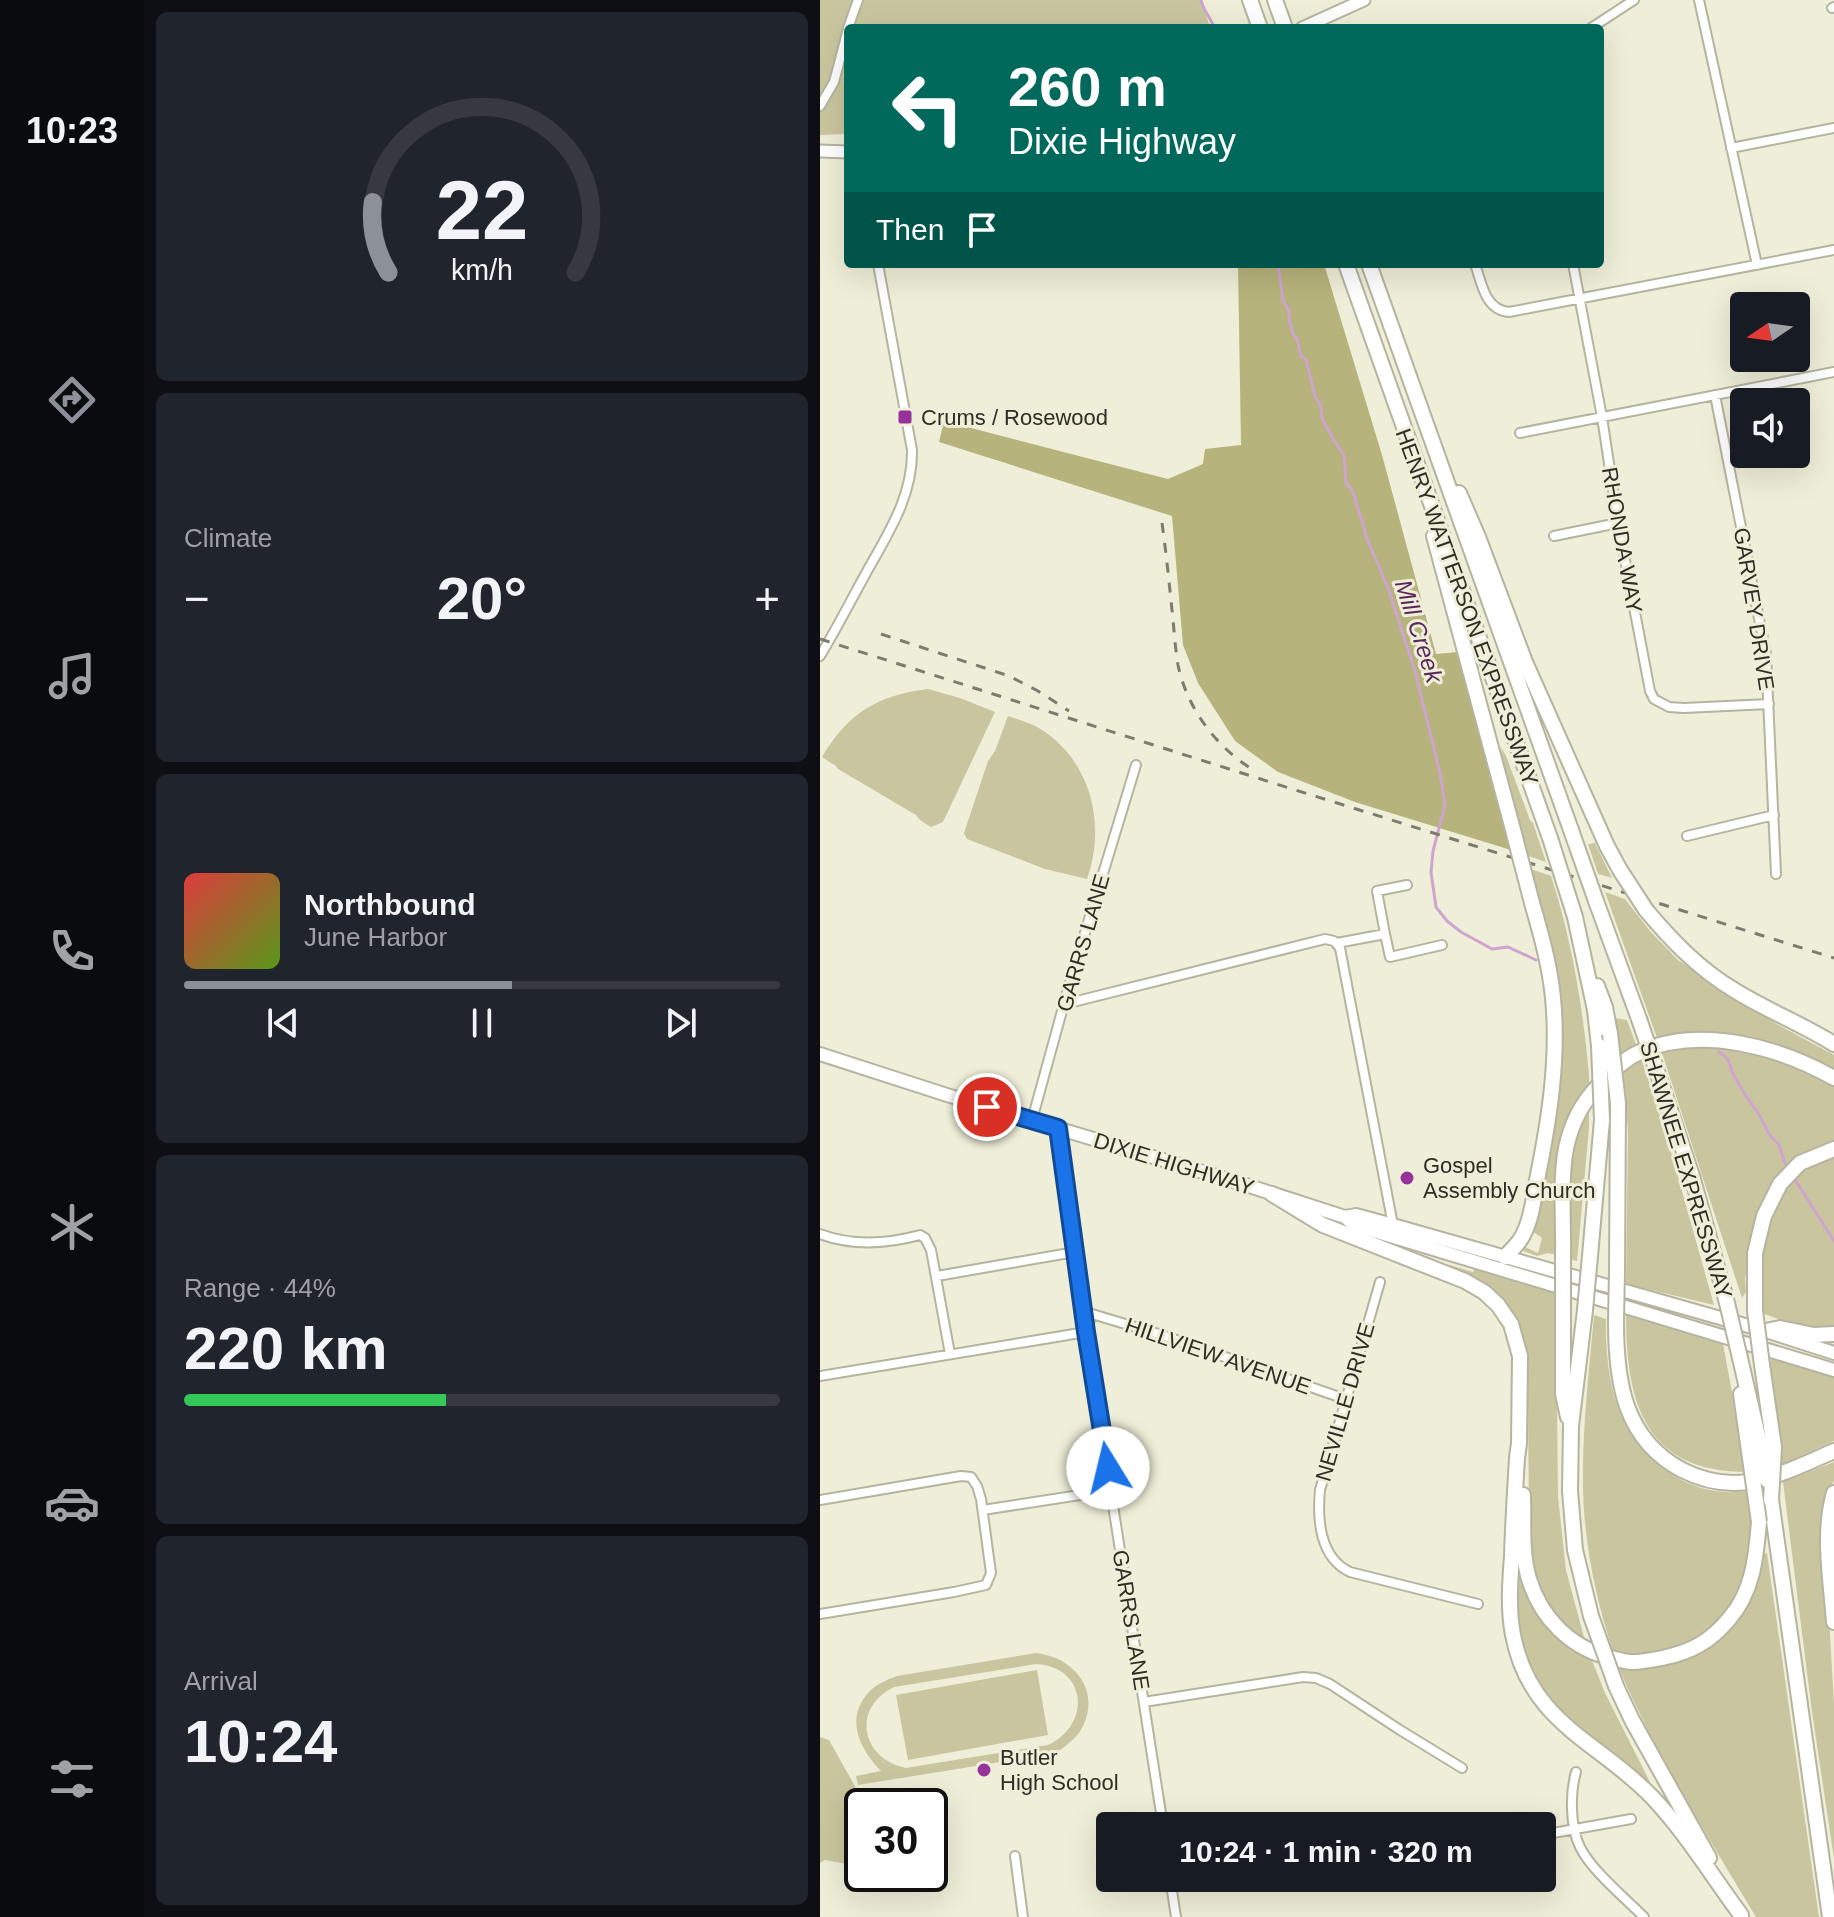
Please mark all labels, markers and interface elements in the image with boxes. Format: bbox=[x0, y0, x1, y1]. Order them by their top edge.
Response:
text: 260 m bbox=[1008, 55, 1167, 118]
icon: left bbox=[876, 56, 980, 160]
text: 10:23 bbox=[26, 110, 118, 151]
text: Dixie Highway bbox=[1008, 121, 1236, 162]
text: 22 bbox=[436, 163, 528, 256]
icon: arrive bbox=[960, 208, 1004, 252]
text: Then bbox=[876, 213, 944, 246]
text: km/h bbox=[451, 254, 513, 286]
north arrow bbox=[1730, 292, 1810, 372]
map controls bbox=[1730, 292, 1810, 468]
icon: directions bbox=[44, 372, 100, 428]
button: sound bbox=[1730, 388, 1810, 468]
place label: Crums / Rosewood bbox=[921, 405, 1108, 430]
marker: Crums / Rosewood bbox=[896, 408, 914, 426]
street label: HENRY WATTERSON EXPRESSWAY bbox=[1391, 425, 1544, 789]
street label: RHONDA WAY bbox=[1597, 465, 1647, 615]
text: Climate bbox=[184, 523, 272, 553]
street label: GARVEY DRIVE bbox=[1729, 526, 1779, 692]
text: 20° bbox=[437, 565, 527, 632]
text: − bbox=[184, 574, 210, 623]
text: + bbox=[754, 574, 780, 623]
water label: Mill Creek bbox=[1390, 576, 1449, 688]
icon: music bbox=[44, 648, 100, 704]
street label: GARRS LANE bbox=[1051, 871, 1115, 1015]
text: Northbound bbox=[304, 888, 476, 921]
text: June Harbor bbox=[304, 922, 447, 952]
icon: phone bbox=[44, 923, 100, 979]
icon: previous bbox=[261, 1001, 305, 1045]
icon: pause bbox=[460, 1001, 504, 1045]
icon: next bbox=[659, 1001, 703, 1045]
street label: SHAWNEE EXPRESSWAY bbox=[1635, 1038, 1737, 1302]
pin bbox=[953, 1073, 1021, 1141]
icon: arrive bbox=[965, 1085, 1009, 1129]
street label: DIXIE HIGHWAY bbox=[1091, 1128, 1257, 1200]
place label: Gospel Assembly Church bbox=[1423, 1153, 1595, 1203]
marker: Gospel Assembly Church bbox=[1398, 1169, 1416, 1187]
icon: climate bbox=[44, 1199, 100, 1255]
text: Range · 44% bbox=[184, 1273, 336, 1303]
street label: HILLVIEW AVENUE bbox=[1122, 1312, 1314, 1400]
text: 220 km bbox=[184, 1315, 388, 1382]
street label: NEVILLE DRIVE bbox=[1310, 1320, 1380, 1484]
position arrow bbox=[1066, 1426, 1150, 1510]
icon: car bbox=[44, 1475, 100, 1531]
street label: GARRS LANE bbox=[1108, 1548, 1154, 1692]
text: Arrival bbox=[184, 1666, 258, 1696]
text: 10:24 bbox=[184, 1708, 337, 1775]
place label: Butler High School bbox=[1000, 1745, 1119, 1795]
icon: filters bbox=[44, 1751, 100, 1807]
marker: Butler High School bbox=[975, 1761, 993, 1779]
speed limit sign: 30 bbox=[844, 1788, 948, 1892]
text: 10:24 · 1 min · 320 m bbox=[1179, 1835, 1473, 1868]

